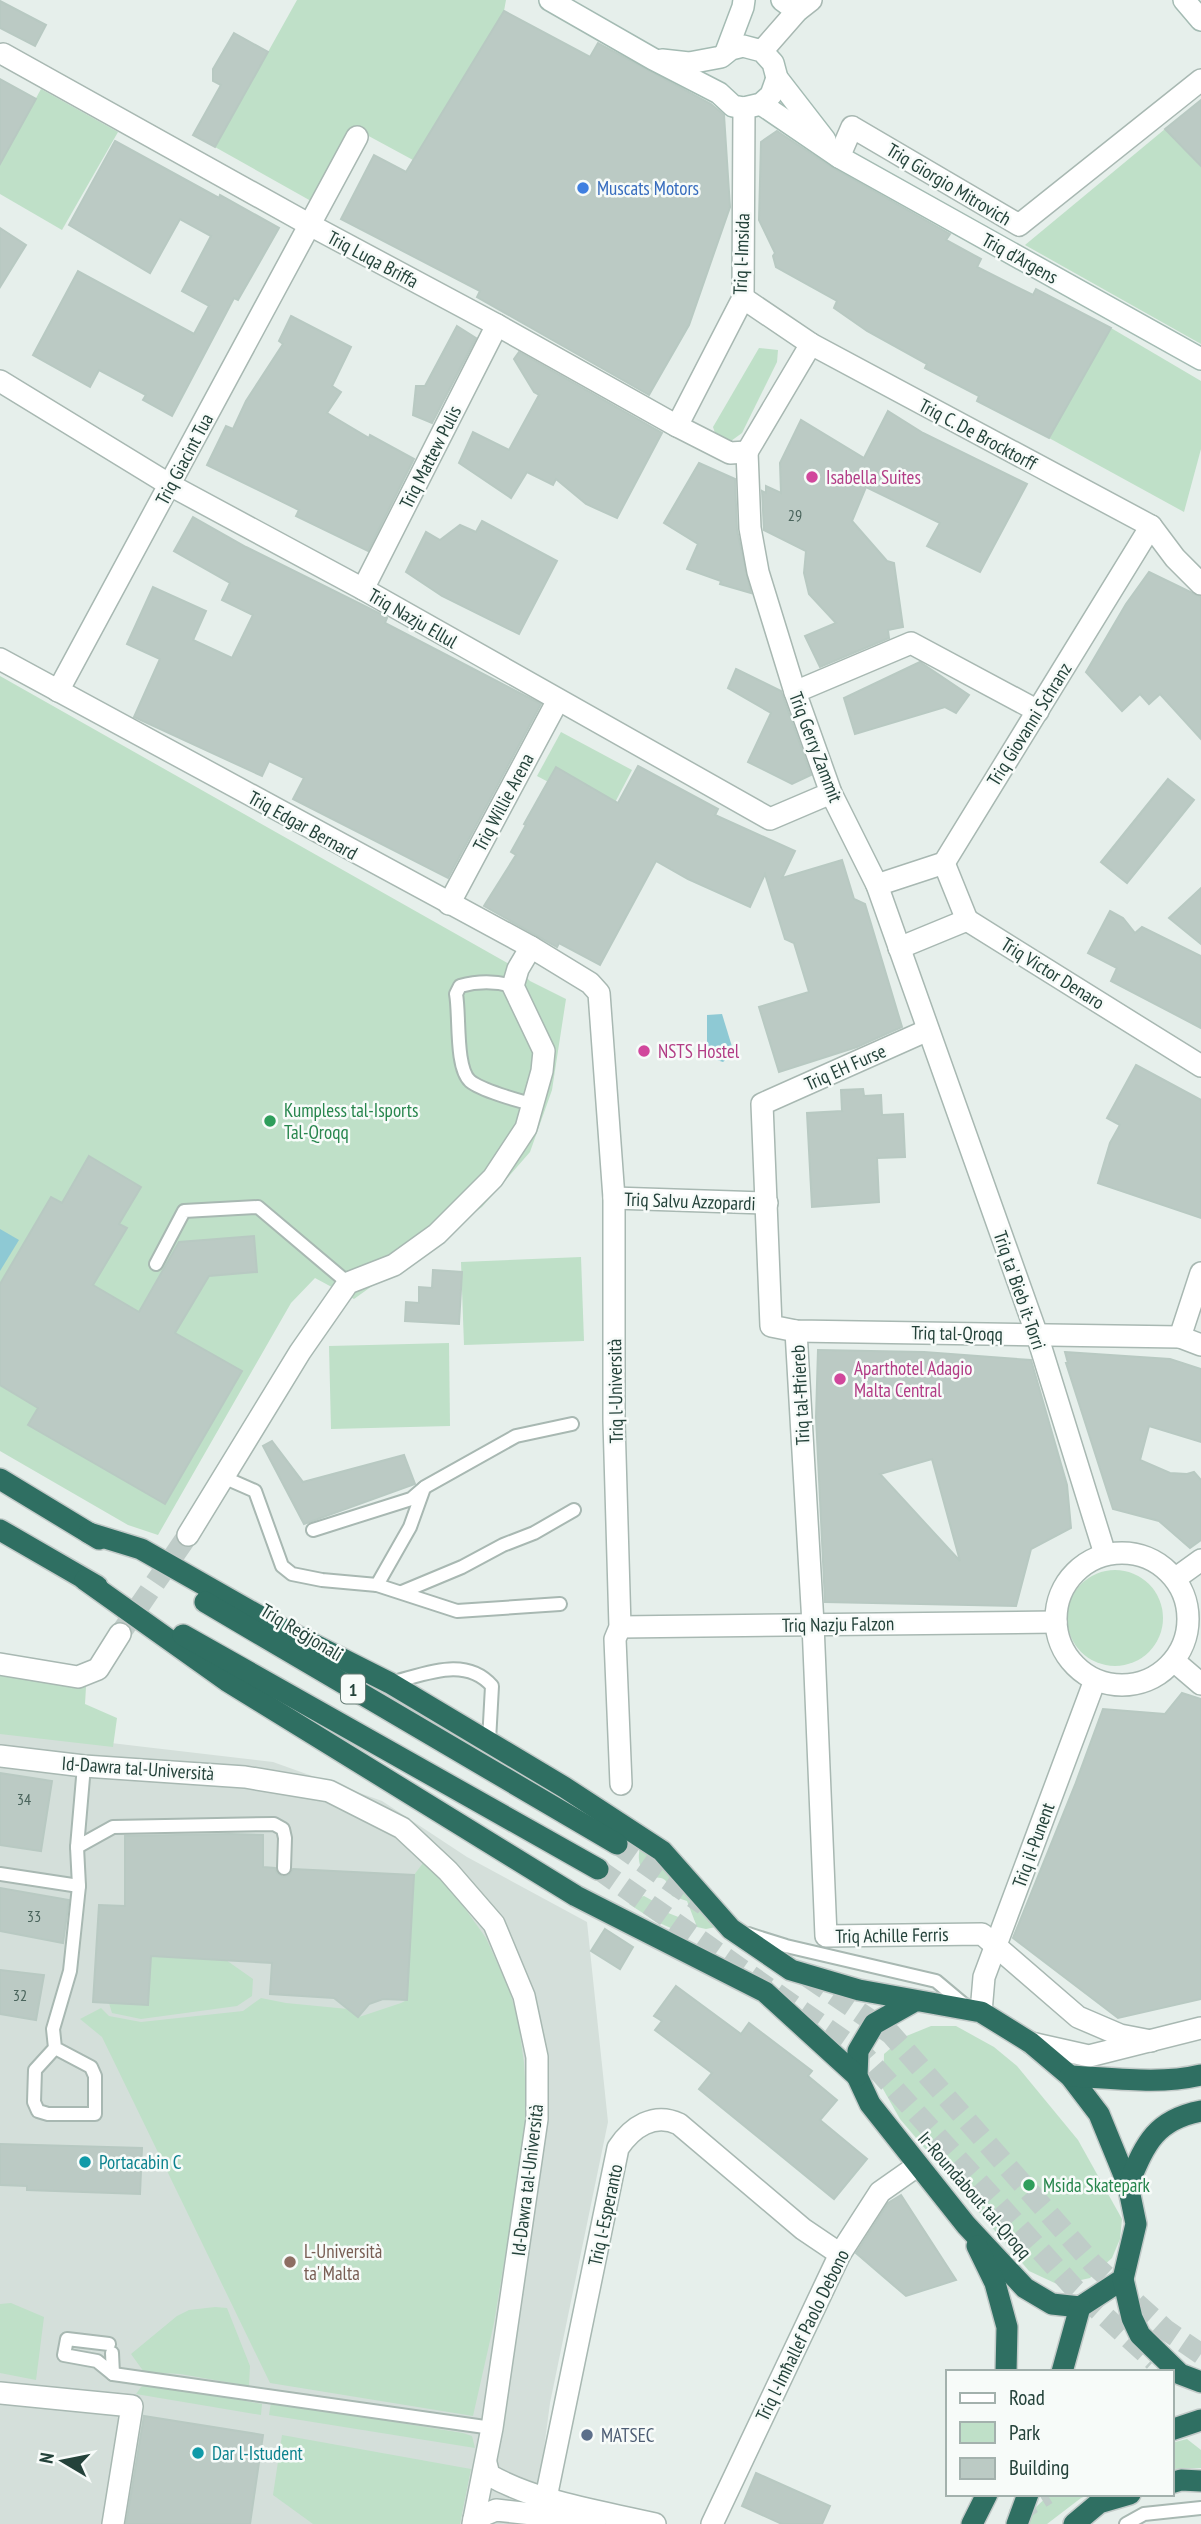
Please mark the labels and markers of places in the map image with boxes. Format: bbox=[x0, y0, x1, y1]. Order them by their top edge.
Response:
place label: Muscats Motors bbox=[597, 176, 699, 200]
marker: Muscats Motors bbox=[575, 180, 591, 196]
place label: Isabella Suites bbox=[826, 465, 921, 489]
marker: Isabella Suites bbox=[804, 469, 820, 485]
place label: NSTS Hostel bbox=[658, 1039, 740, 1063]
marker: NSTS Hostel bbox=[636, 1043, 652, 1059]
place label: Kumpless tal-Isports Tal-Qroqq bbox=[284, 1098, 418, 1144]
marker: Kumpless tal-Isports Tal-Qroqq bbox=[262, 1113, 278, 1129]
place label: Aparthotel Adagio Malta Central bbox=[854, 1356, 973, 1402]
marker: Aparthotel Adagio Malta Central bbox=[832, 1371, 848, 1387]
place label: Portacabin C bbox=[99, 2150, 182, 2174]
marker: Portacabin C bbox=[77, 2154, 93, 2170]
place label: Msida Skatepark bbox=[1043, 2173, 1151, 2197]
marker: Msida Skatepark bbox=[1021, 2177, 1037, 2193]
place label: L-Università ta' Malta bbox=[304, 2239, 382, 2285]
marker: L-Università ta' Malta bbox=[282, 2254, 298, 2270]
place label: MATSEC bbox=[601, 2423, 655, 2447]
marker: MATSEC bbox=[579, 2427, 595, 2443]
place label: Dar l-Istudent bbox=[212, 2441, 304, 2465]
marker: Dar l-Istudent bbox=[190, 2445, 206, 2461]

